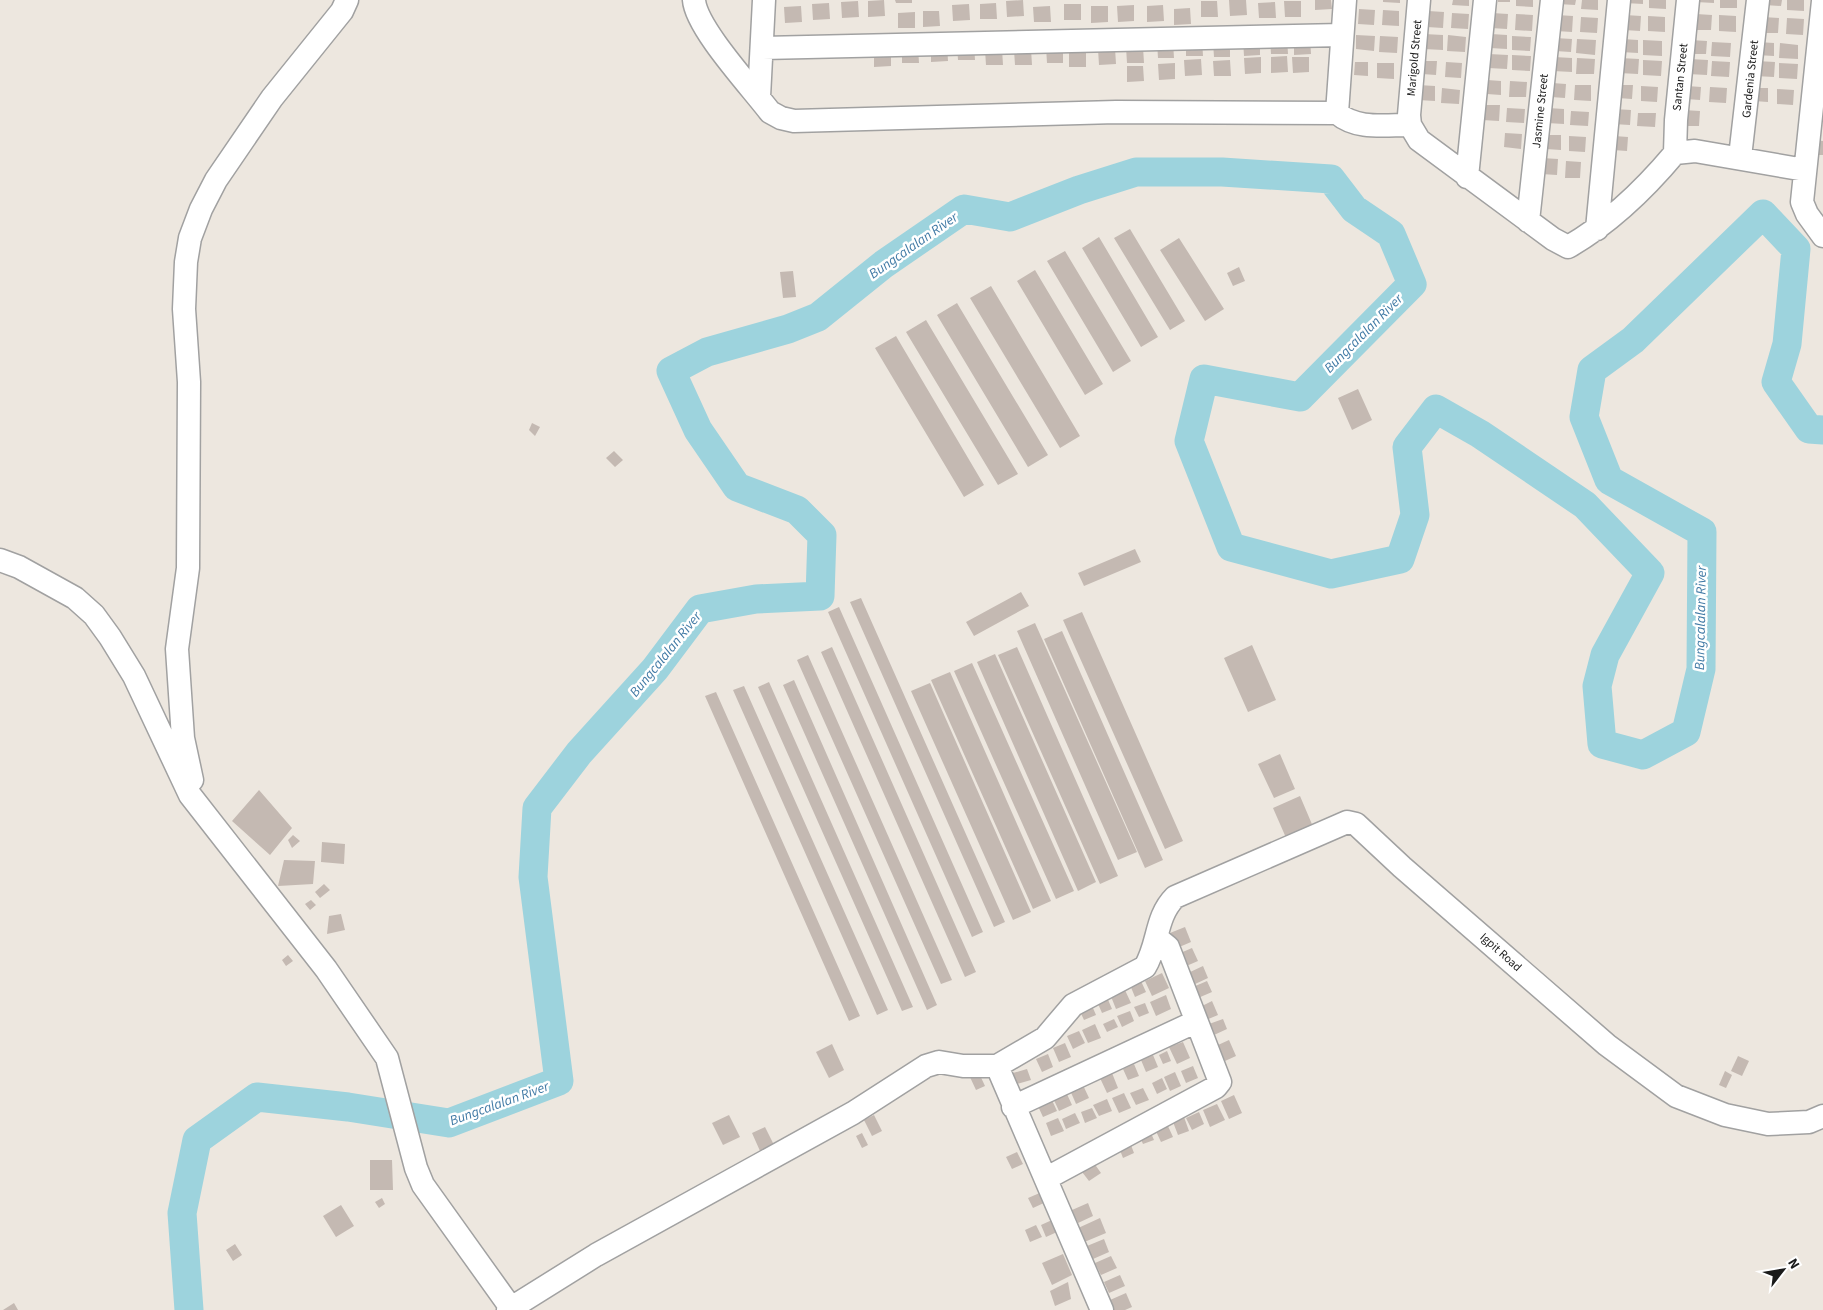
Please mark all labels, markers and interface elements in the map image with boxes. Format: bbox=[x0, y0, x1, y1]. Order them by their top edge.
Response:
street label: Marigold Street bbox=[1403, 19, 1426, 97]
street label: Gardenia Street bbox=[1738, 39, 1763, 119]
street label: Santan Street bbox=[1668, 42, 1692, 112]
street label: Jasmine Street bbox=[1528, 73, 1553, 149]
water label: Bungcalalan River bbox=[865, 207, 963, 284]
water label: Bungcalalan River bbox=[1320, 289, 1409, 378]
water label: Bungcalalan River bbox=[1690, 564, 1712, 670]
water label: Bungcalalan River bbox=[625, 607, 707, 701]
street label: Igpit Road bbox=[1476, 929, 1525, 976]
water label: Bungcalalan River bbox=[447, 1076, 553, 1131]
north arrow bbox=[1758, 1245, 1808, 1295]
text: N bbox=[1782, 1255, 1804, 1273]

